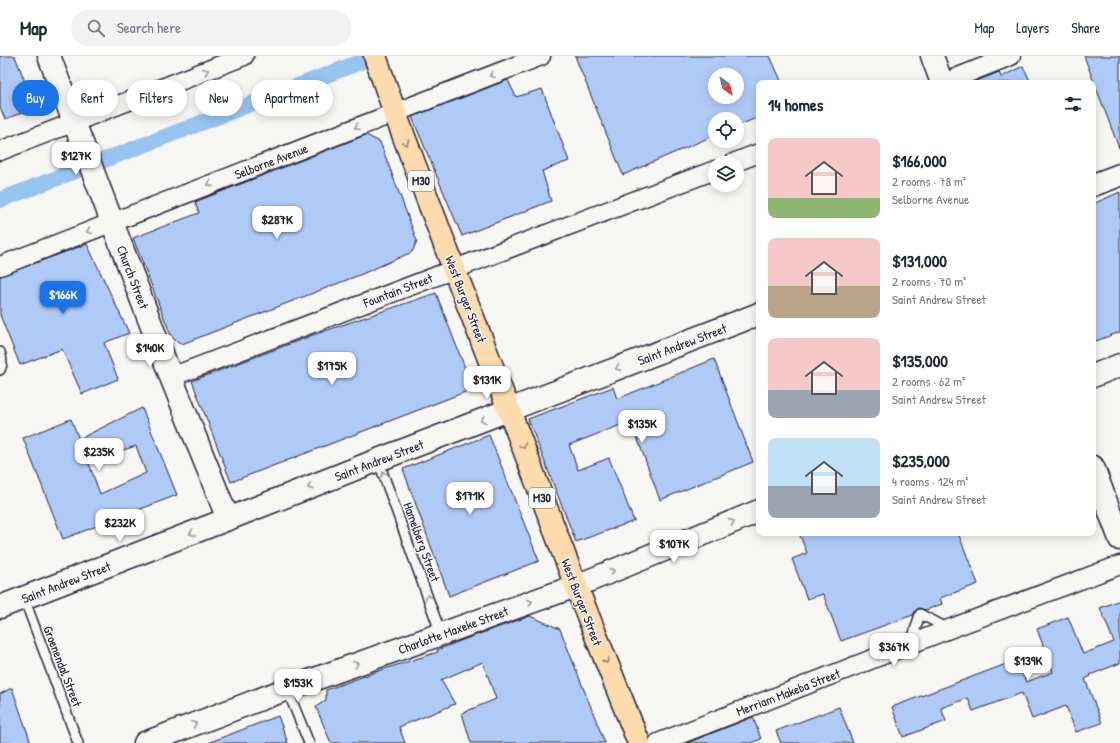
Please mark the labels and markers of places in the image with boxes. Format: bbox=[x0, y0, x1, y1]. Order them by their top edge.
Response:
pin: $127K bbox=[48, 142, 104, 176]
pin: $287K bbox=[249, 206, 305, 240]
pin: $166K bbox=[35, 281, 91, 315]
pin: $140K bbox=[122, 334, 178, 368]
pin: $175K bbox=[304, 352, 360, 386]
pin: $131K bbox=[459, 366, 515, 400]
pin: $135K bbox=[614, 410, 670, 444]
pin: $235K bbox=[71, 438, 127, 472]
pin: $171K bbox=[442, 482, 498, 516]
pin: $232K bbox=[92, 509, 148, 543]
pin: $107K bbox=[646, 530, 702, 564]
pin: $367K bbox=[866, 633, 922, 667]
pin: $139K bbox=[1000, 647, 1056, 681]
pin: $153K bbox=[270, 669, 326, 703]

